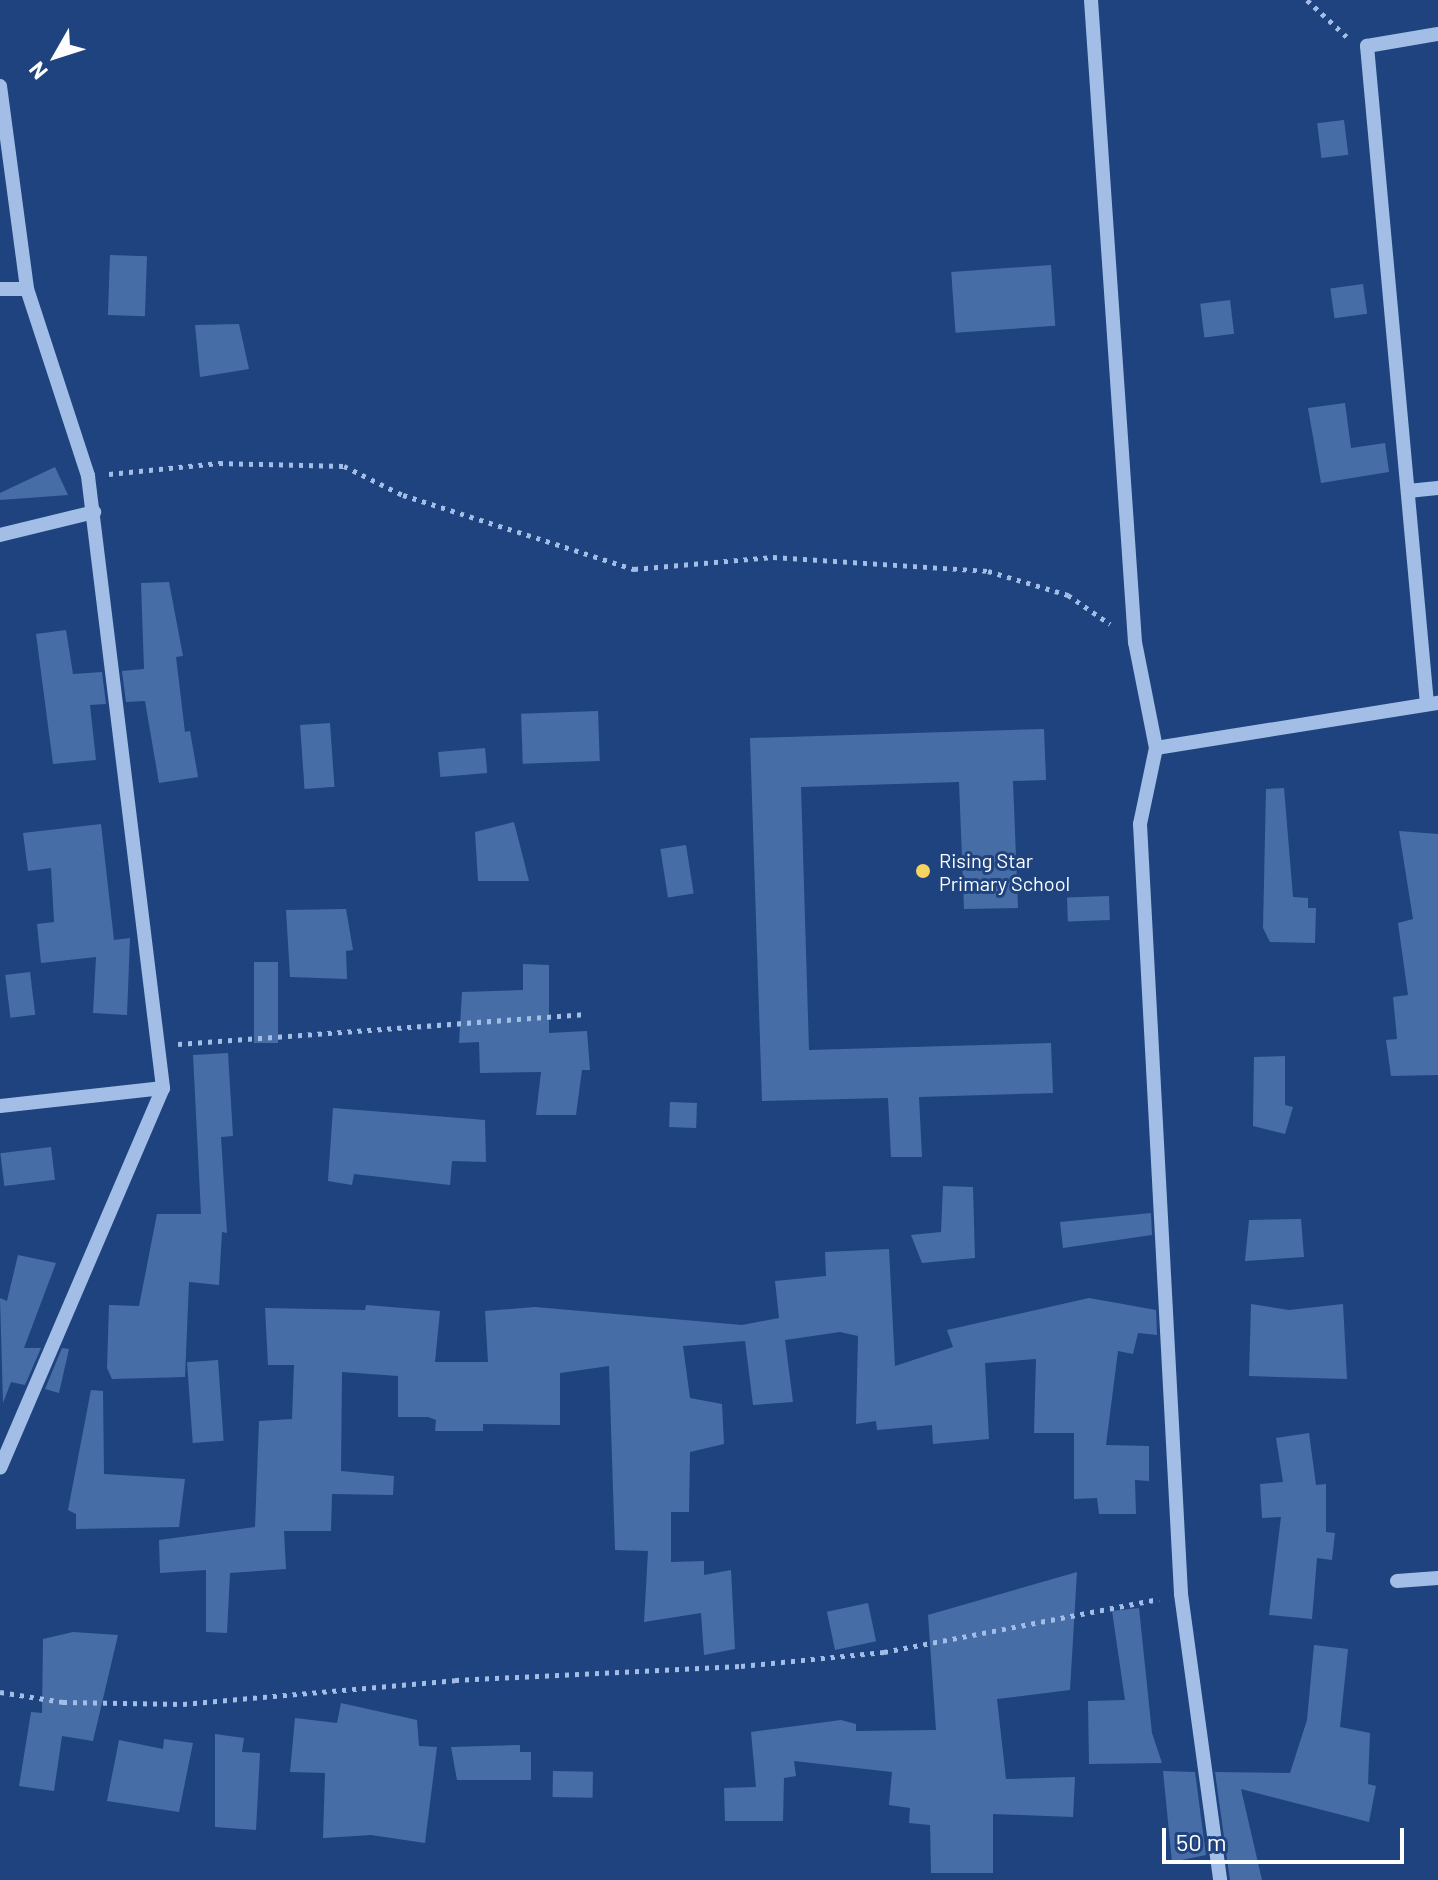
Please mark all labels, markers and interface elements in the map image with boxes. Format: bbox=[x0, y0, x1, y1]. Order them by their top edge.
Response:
north arrow bbox=[16, 16, 96, 96]
text: N bbox=[23, 57, 52, 85]
place label: Rising Star Primary School bbox=[939, 848, 1070, 895]
marker: Rising Star Primary School bbox=[914, 862, 932, 880]
scale bar bbox=[1166, 1812, 1408, 1862]
text: 50 m bbox=[1176, 1827, 1227, 1856]

